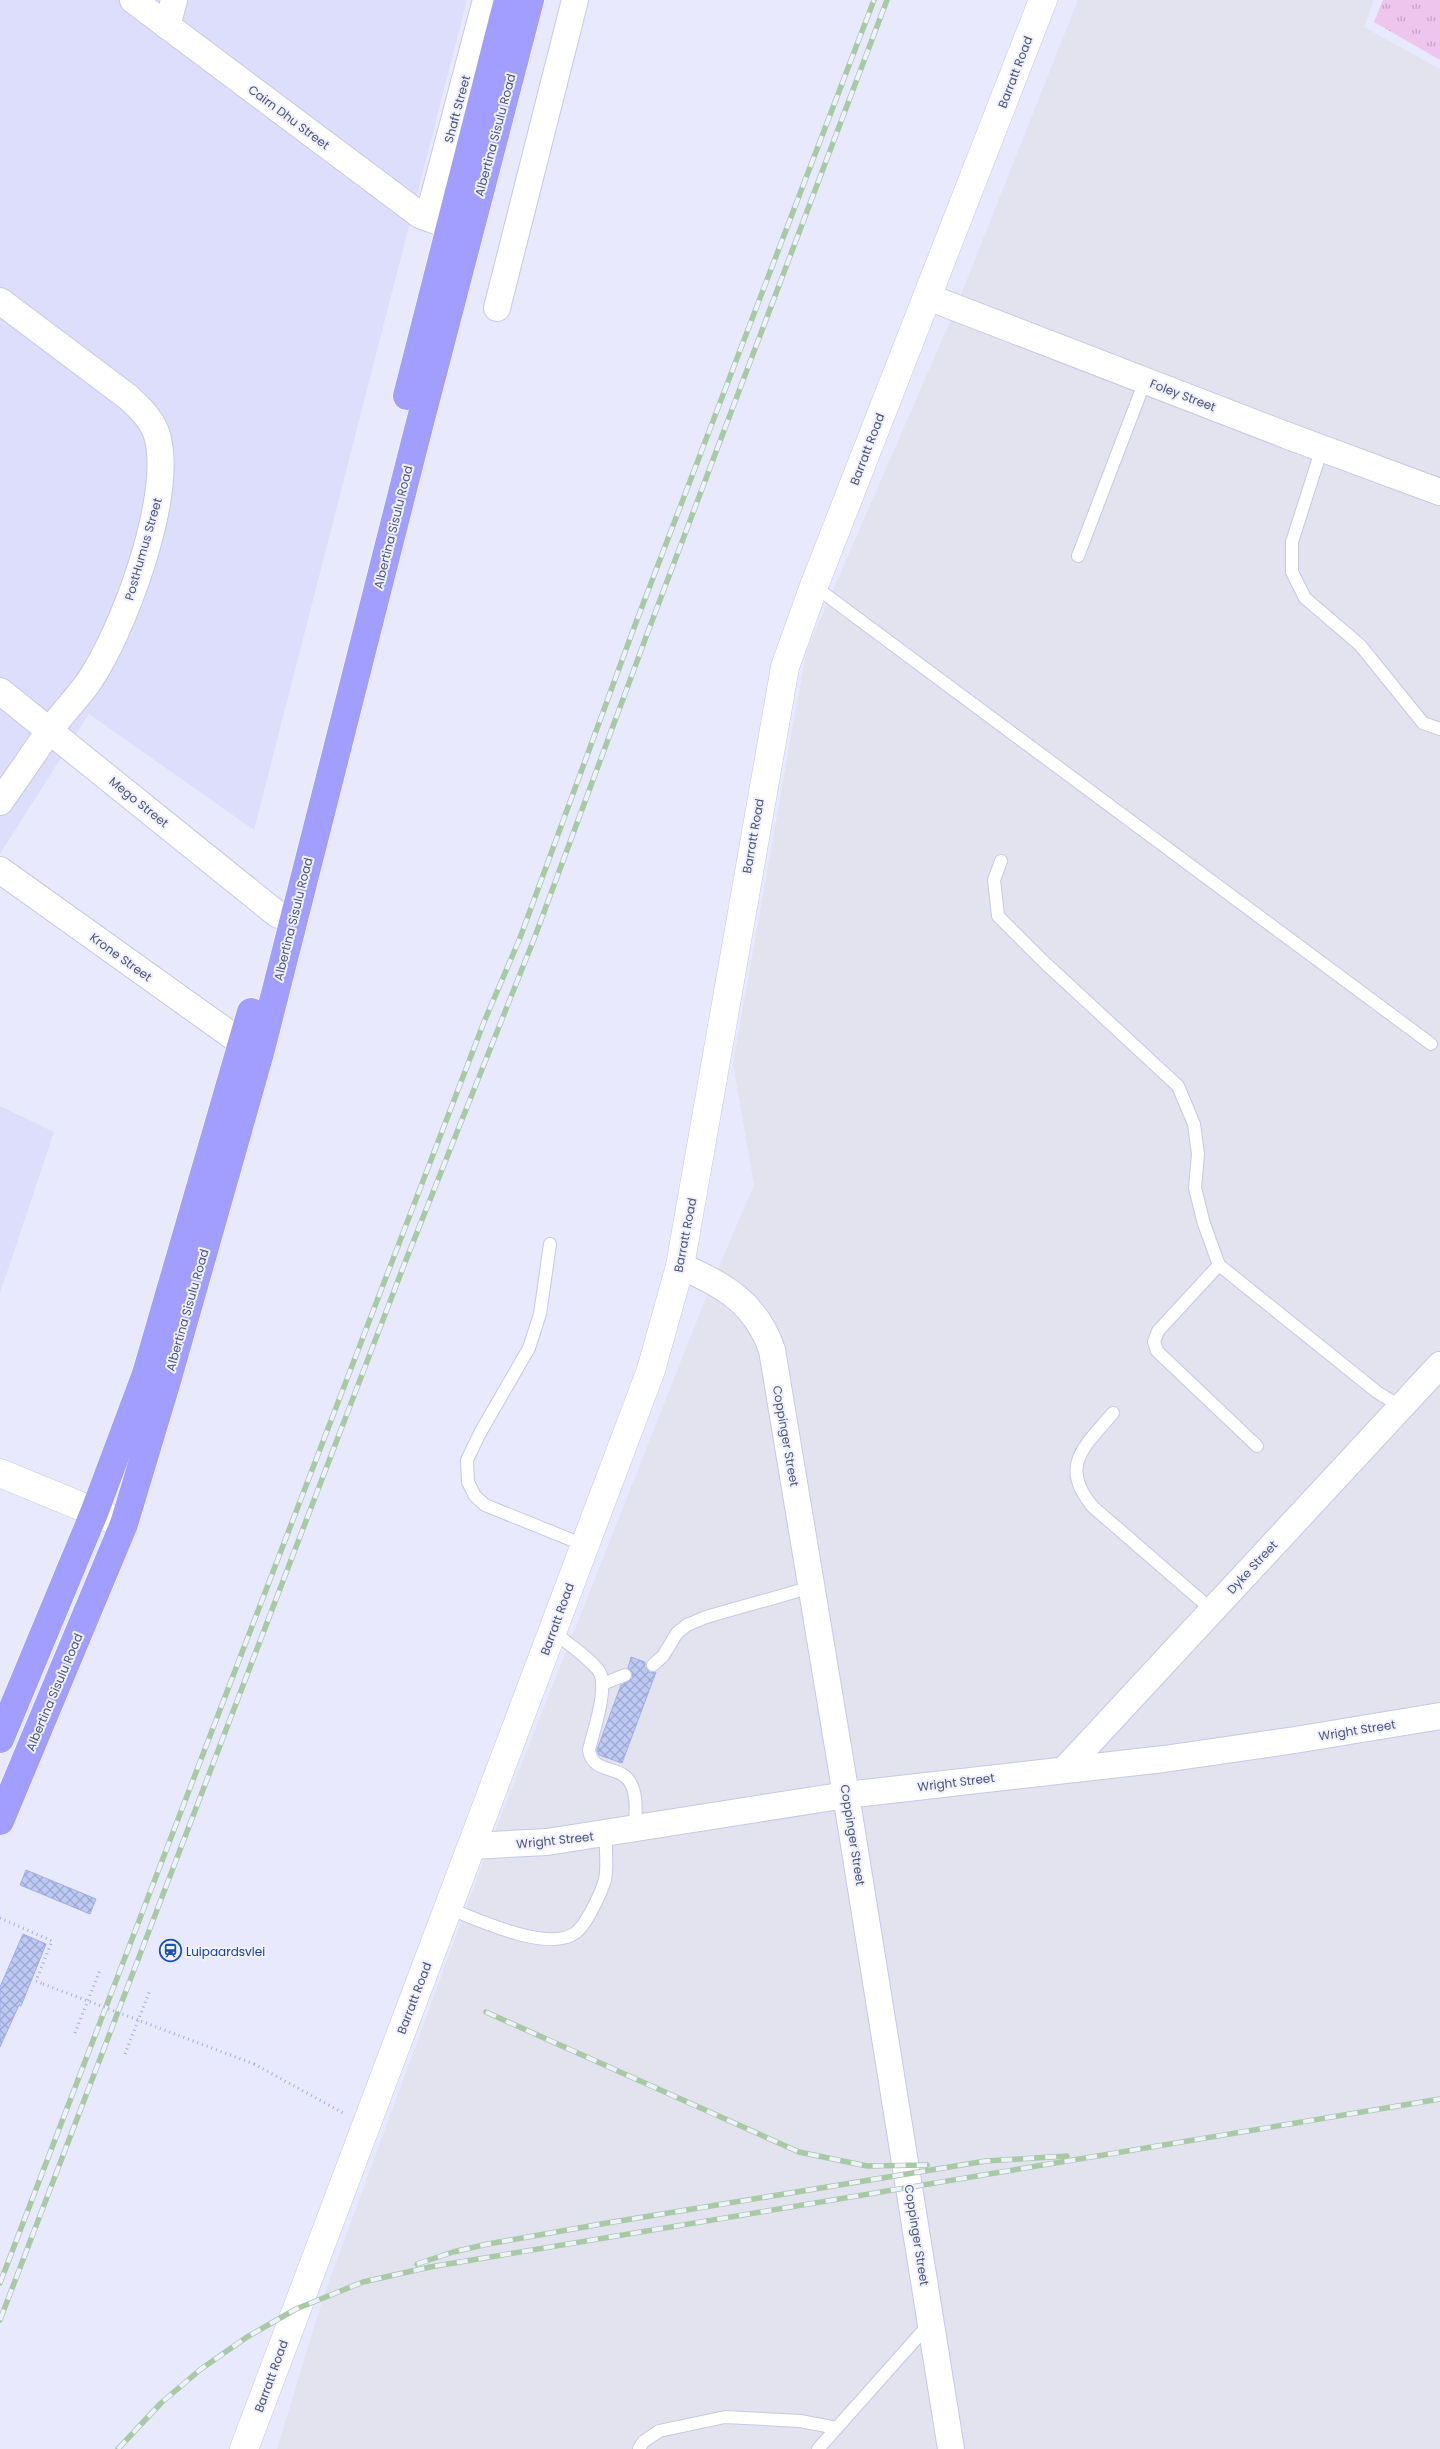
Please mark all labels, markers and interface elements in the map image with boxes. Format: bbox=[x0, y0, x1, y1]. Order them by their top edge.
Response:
street label: Barratt Road bbox=[994, 34, 1036, 110]
street label: Albertina Sisulu Road bbox=[470, 72, 520, 198]
street label: Shaft Street bbox=[440, 73, 474, 145]
street label: Cairn Dhu Street bbox=[245, 81, 333, 153]
street label: Foley Street bbox=[1148, 375, 1218, 415]
street label: Barratt Road bbox=[846, 411, 888, 487]
street label: Albertina Sisulu Road bbox=[369, 464, 417, 590]
street label: PostHumus Street bbox=[120, 496, 166, 602]
street label: Mego Street bbox=[106, 773, 172, 831]
street label: Barratt Road bbox=[738, 797, 768, 875]
street label: Albertina Sisulu Road bbox=[269, 856, 317, 982]
street label: Krone Street bbox=[87, 929, 155, 985]
street label: Barratt Road bbox=[669, 1196, 701, 1274]
street label: Albertina Sisulu Road bbox=[161, 1247, 213, 1373]
street label: Coppinger Street bbox=[769, 1384, 803, 1488]
street label: Dyke Street bbox=[1223, 1537, 1281, 1597]
street label: Barratt Road bbox=[536, 1581, 578, 1657]
street label: Albertina Sisulu Road bbox=[21, 1631, 87, 1753]
street label: Wright Street bbox=[1317, 1716, 1397, 1744]
street label: Wright Street bbox=[916, 1769, 996, 1795]
street label: Coppinger Street bbox=[837, 1783, 869, 1887]
street label: Wright Street bbox=[516, 1827, 594, 1853]
station icon: Luipaardsvlei bbox=[158, 1939, 182, 1963]
place label: Luipaardsvlei bbox=[186, 1943, 265, 1960]
street label: Barratt Road bbox=[393, 1960, 435, 2036]
street label: Coppinger Street bbox=[901, 2183, 933, 2287]
street label: Barratt Road bbox=[250, 2338, 292, 2414]

